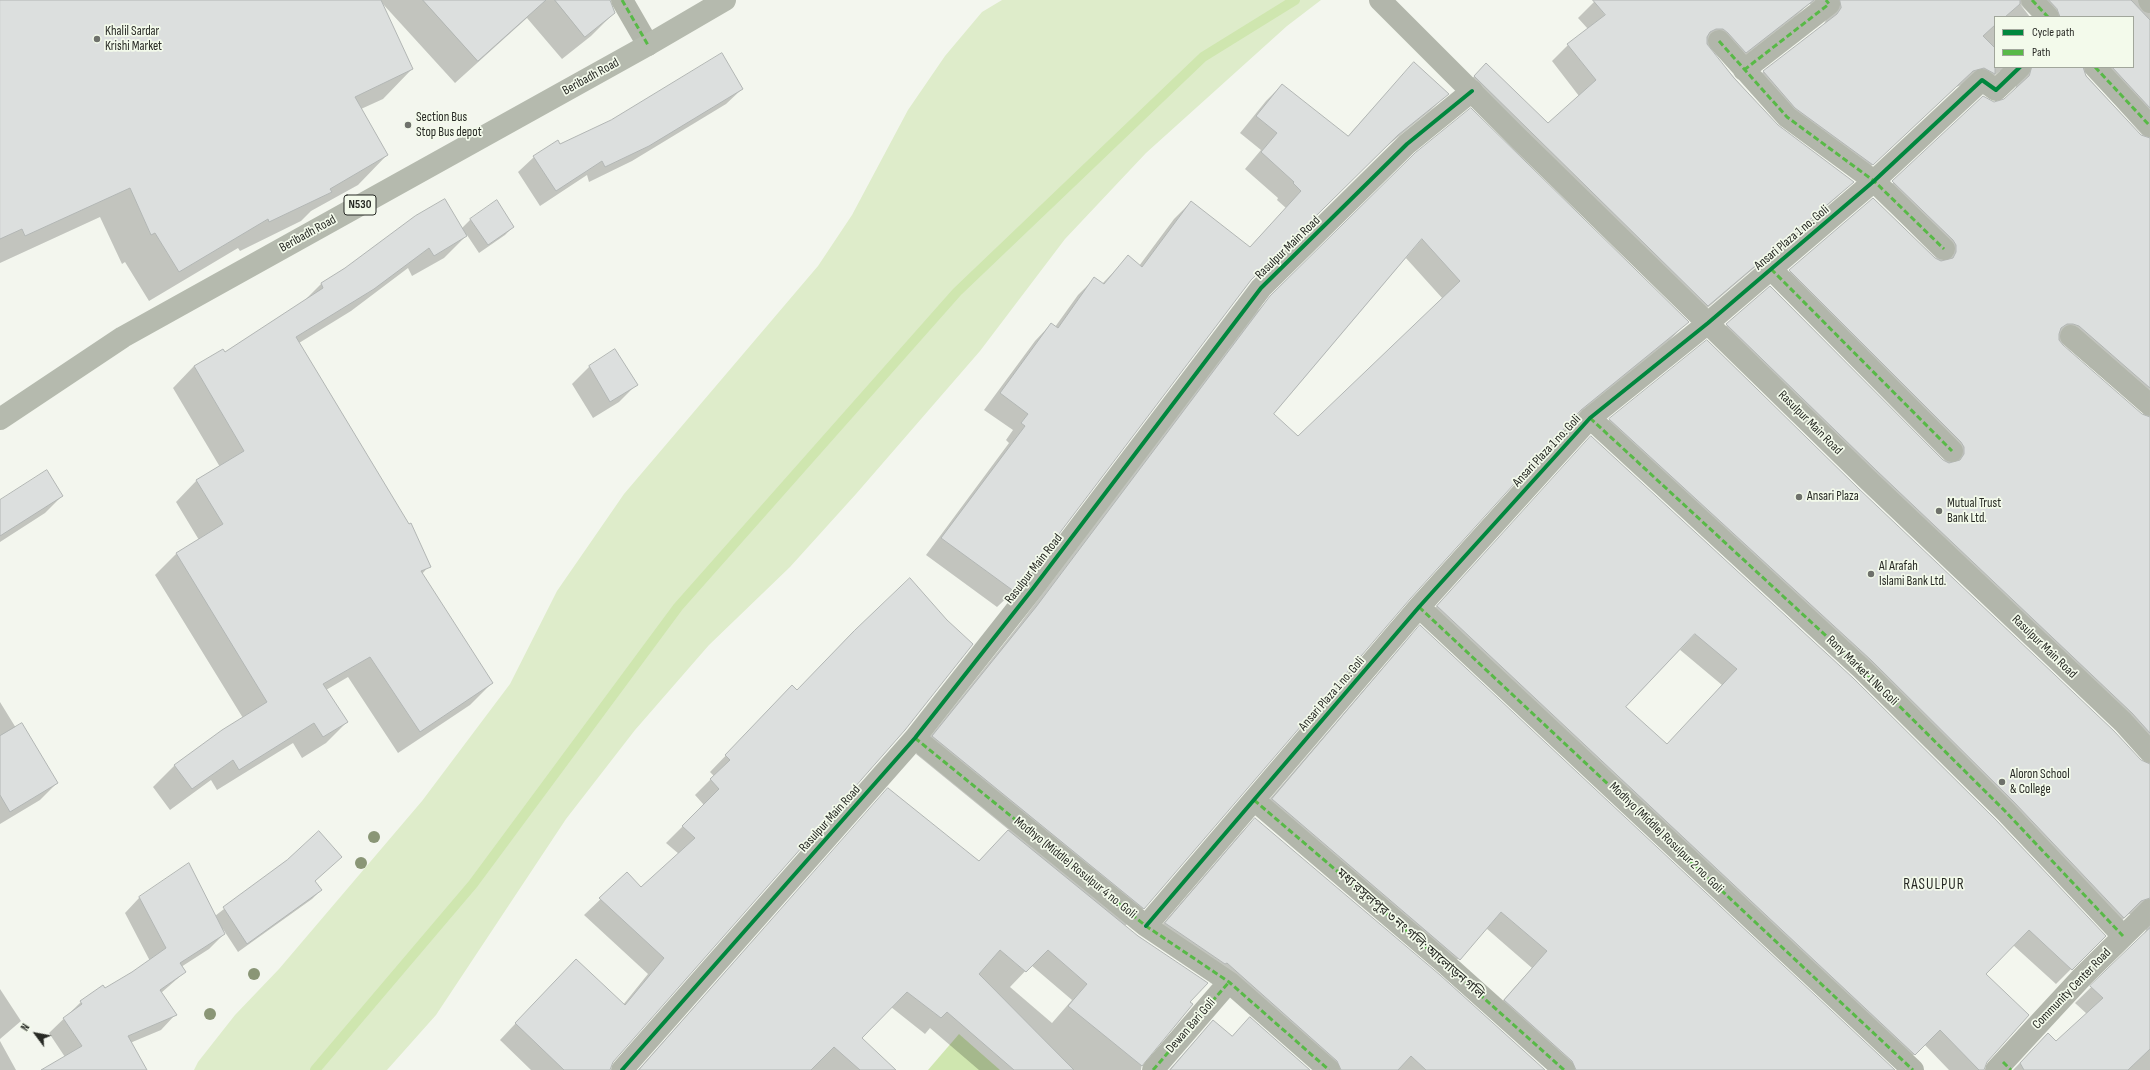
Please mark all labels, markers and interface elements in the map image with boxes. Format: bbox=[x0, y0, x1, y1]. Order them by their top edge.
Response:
legend bbox=[1994, 16, 2134, 68]
place label: Khalil Sardar Krishi Market bbox=[105, 24, 162, 55]
text: Cycle path bbox=[2032, 25, 2074, 40]
marker: Khalil Sardar Krishi Market bbox=[92, 34, 102, 44]
text: Path bbox=[2032, 45, 2050, 60]
street label: Beribadh Road bbox=[560, 55, 622, 99]
place label: Section Bus Stop Bus depot bbox=[416, 110, 482, 141]
marker: Section Bus Stop Bus depot bbox=[403, 120, 413, 130]
road number: N530 bbox=[344, 195, 376, 215]
street label: Ansari Plaza 1 no. Goli bbox=[1751, 202, 1833, 274]
street label: Beribadh Road bbox=[277, 212, 339, 256]
street label: Rasulpur Main Road bbox=[1252, 213, 1324, 283]
street label: Rasulpur Main Road bbox=[1775, 388, 1845, 458]
street label: Ansari Plaza 1 no. Goli bbox=[1510, 412, 1584, 490]
place label: Ansari Plaza bbox=[1807, 489, 1859, 505]
marker: Ansari Plaza bbox=[1794, 492, 1804, 502]
place label: Mutual Trust Bank Ltd. bbox=[1947, 496, 2001, 527]
marker: Mutual Trust Bank Ltd. bbox=[1934, 506, 1944, 516]
street label: Rasulpur Main Road bbox=[1002, 531, 1066, 607]
place label: Al Arafah Islami Bank Ltd. bbox=[1879, 559, 1946, 590]
marker: Al Arafah Islami Bank Ltd. bbox=[1866, 569, 1876, 579]
street label: Rasulpur Main Road bbox=[2008, 612, 2080, 682]
street label: Rony Market 1 No Goli bbox=[1823, 633, 1901, 709]
street label: Ansari Plaza 1 no. Goli bbox=[1296, 654, 1368, 734]
place label: Aloron School & College bbox=[2010, 767, 2070, 798]
marker: Aloron School & College bbox=[1997, 777, 2007, 787]
street label: Modhyo (Middle) Rosulpur 2 no. Goli bbox=[1606, 779, 1726, 897]
street label: Rasulpur Main Road bbox=[796, 782, 864, 856]
street label: Modhyo (Middle) Rosulpur 4 no. Goli bbox=[1011, 814, 1139, 922]
street label: মধ্য রসুলপুর ৩ নং গলি; আলোড়ন গলি bbox=[1333, 866, 1487, 1002]
district label: RASULPUR bbox=[1903, 876, 1965, 894]
street label: Community Center Road bbox=[2029, 945, 2115, 1033]
street label: Dewan Bari Goli bbox=[1163, 995, 1219, 1057]
north arrow bbox=[16, 1014, 56, 1054]
text: N bbox=[18, 1021, 32, 1033]

